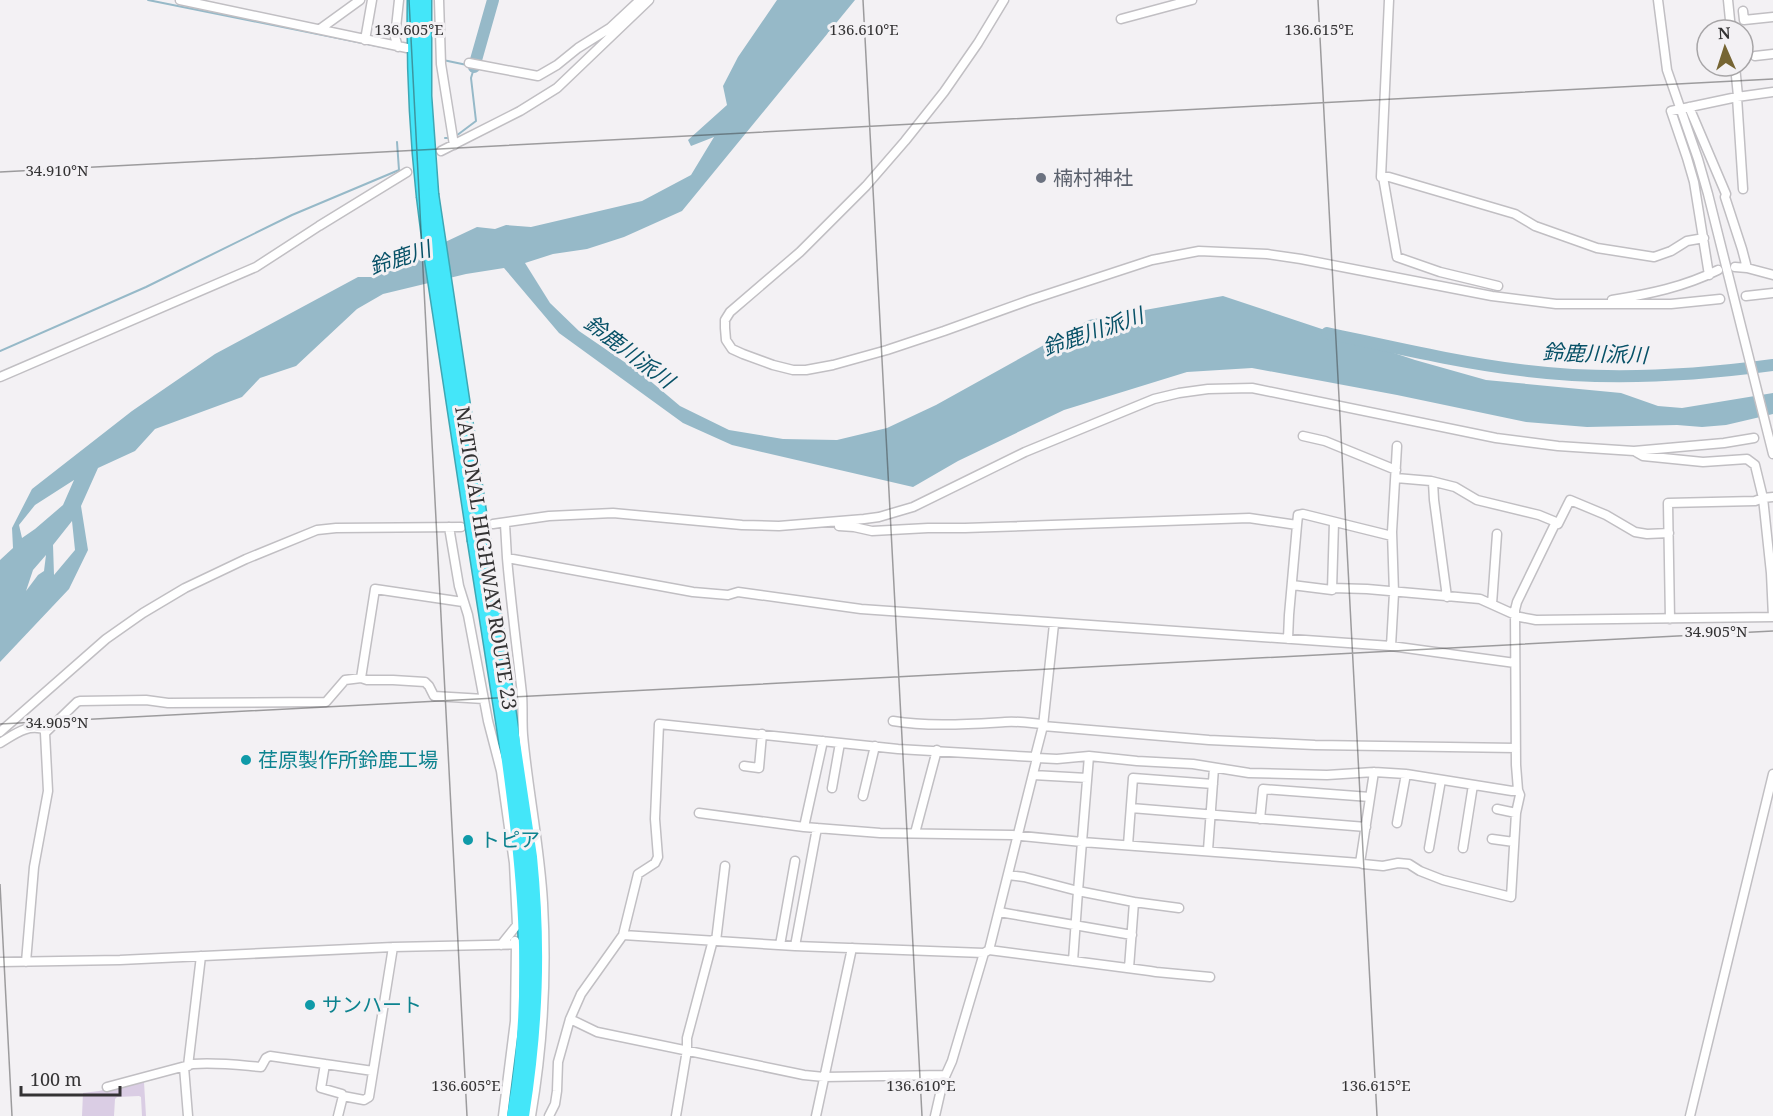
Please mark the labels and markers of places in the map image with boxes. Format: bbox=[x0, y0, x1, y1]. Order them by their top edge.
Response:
place label: 楠村神社 bbox=[1053, 164, 1133, 191]
marker: 楠村神社 bbox=[1034, 171, 1048, 185]
place label: 荏原製作所鈴鹿工場 bbox=[258, 746, 438, 773]
marker: 荏原製作所鈴鹿工場 bbox=[239, 753, 253, 767]
place label: トピア bbox=[480, 826, 540, 853]
marker: トピア bbox=[461, 833, 475, 847]
place label: サンハート bbox=[322, 991, 422, 1018]
marker: サンハート bbox=[303, 998, 317, 1012]

